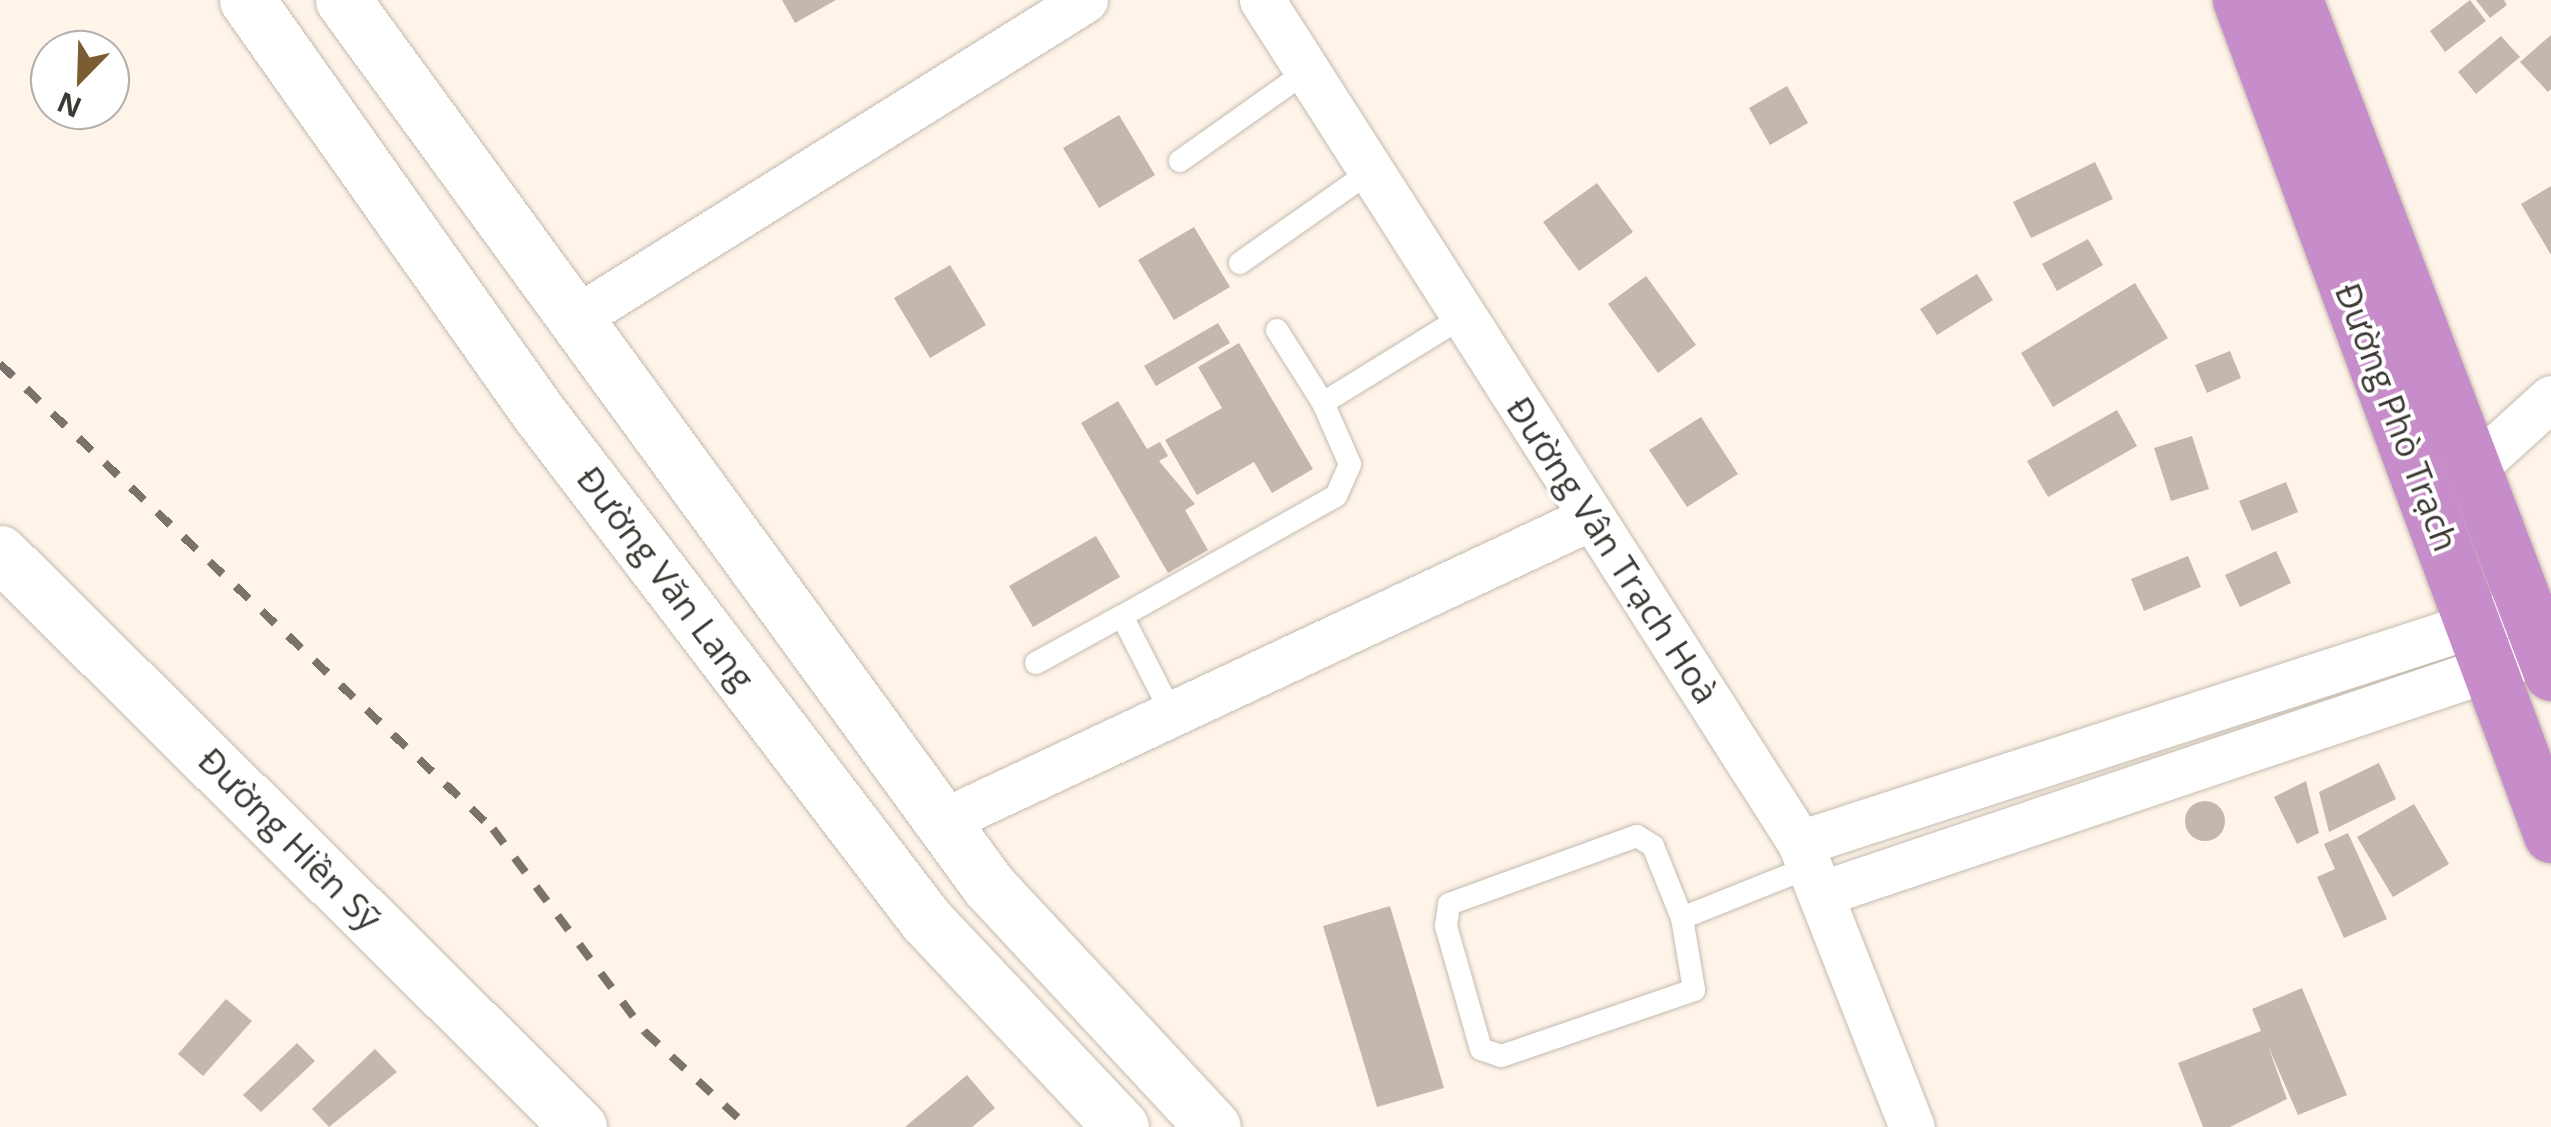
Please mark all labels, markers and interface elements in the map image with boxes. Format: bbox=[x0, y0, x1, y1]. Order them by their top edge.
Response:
north arrow bbox=[30, 30, 130, 130]
text: N bbox=[51, 84, 87, 128]
street label: Đường Phò Trạch bbox=[2327, 277, 2467, 557]
street label: Đường Vân Trạch Hoà bbox=[1498, 389, 1728, 711]
street label: Đường Văn Lang bbox=[568, 458, 764, 698]
street label: Đường Hiền Sỹ bbox=[190, 739, 390, 939]

